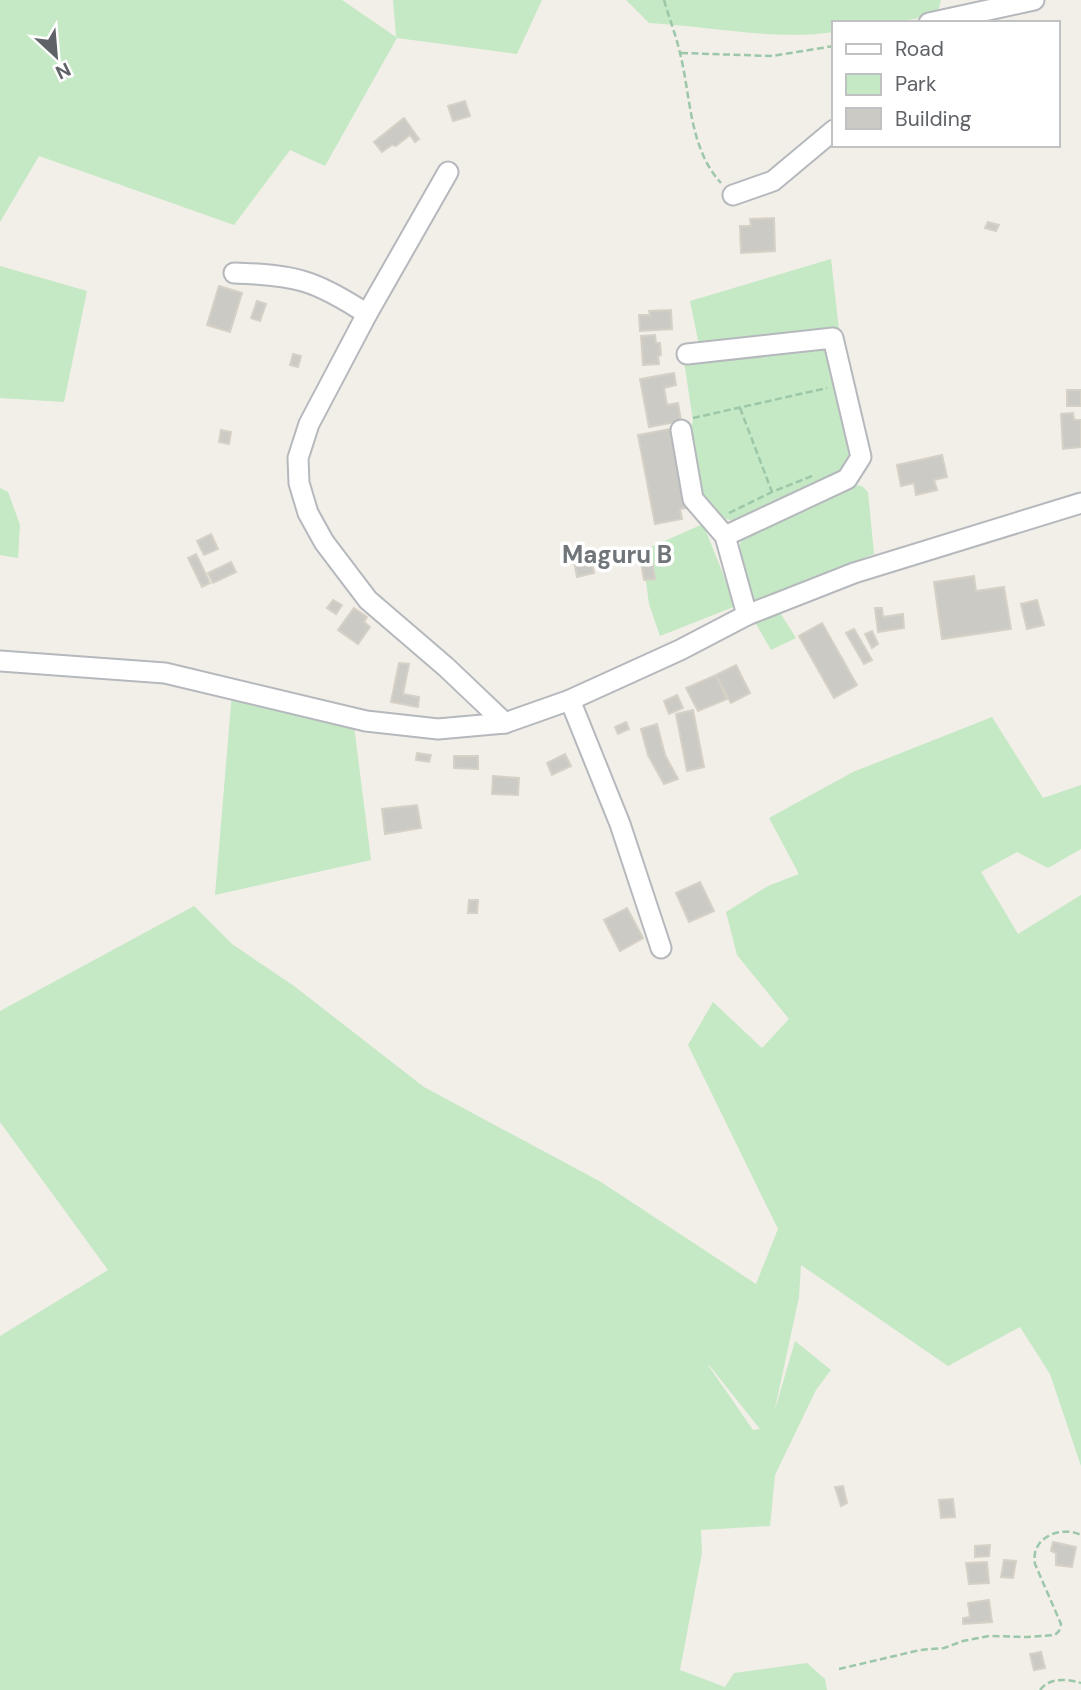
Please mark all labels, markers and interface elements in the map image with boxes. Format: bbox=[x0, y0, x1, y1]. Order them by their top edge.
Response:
north arrow bbox=[21, 21, 91, 91]
legend bbox=[832, 21, 1060, 147]
text: Road bbox=[895, 35, 944, 63]
text: N bbox=[52, 57, 75, 85]
text: Park bbox=[895, 70, 937, 98]
text: Building bbox=[895, 105, 972, 133]
district label: Maguru B bbox=[562, 539, 672, 570]

